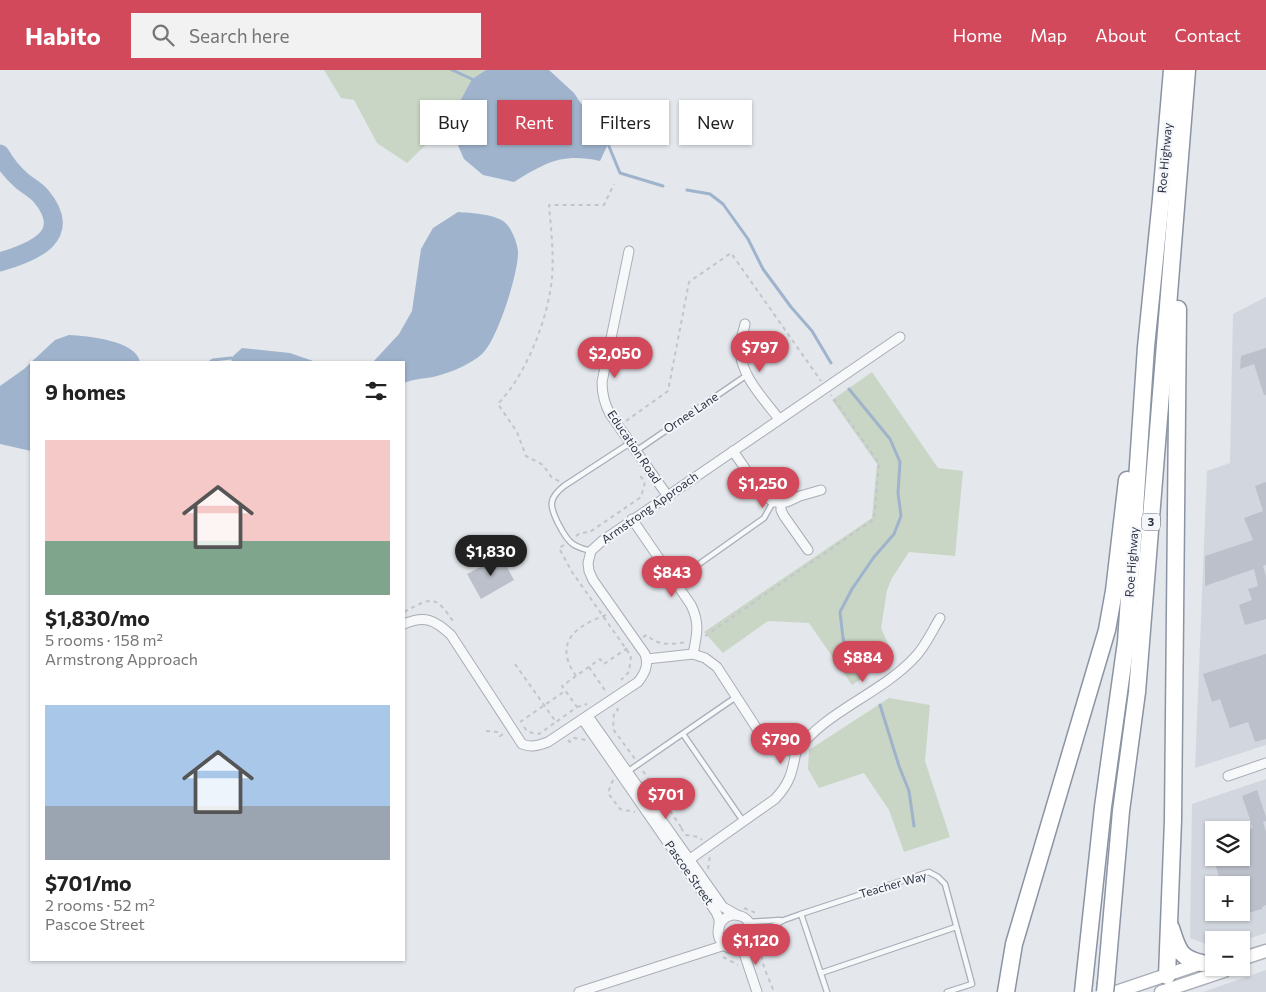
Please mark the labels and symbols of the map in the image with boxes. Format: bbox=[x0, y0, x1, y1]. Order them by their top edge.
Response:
street label: Roe Highway bbox=[1154, 122, 1174, 194]
pin: $797 bbox=[730, 330, 790, 373]
pin: $2,050 bbox=[574, 336, 656, 379]
street label: Ornee Lane bbox=[660, 389, 720, 436]
street label: Education Road bbox=[605, 407, 665, 486]
pin: $1,250 bbox=[722, 466, 804, 509]
street label: Armstrong Approach bbox=[598, 469, 700, 546]
road number: 3 bbox=[1142, 514, 1160, 531]
street label: Roe Highway bbox=[1122, 526, 1140, 598]
pin: $1,830 bbox=[450, 534, 532, 577]
pin: $843 bbox=[642, 556, 702, 598]
pin: $884 bbox=[833, 640, 893, 683]
pin: $790 bbox=[751, 722, 811, 765]
pin: $701 bbox=[636, 778, 696, 820]
street label: Pascoe Street bbox=[663, 838, 717, 907]
street label: Teacher Way bbox=[857, 868, 928, 900]
pin: $1,120 bbox=[715, 924, 797, 966]

